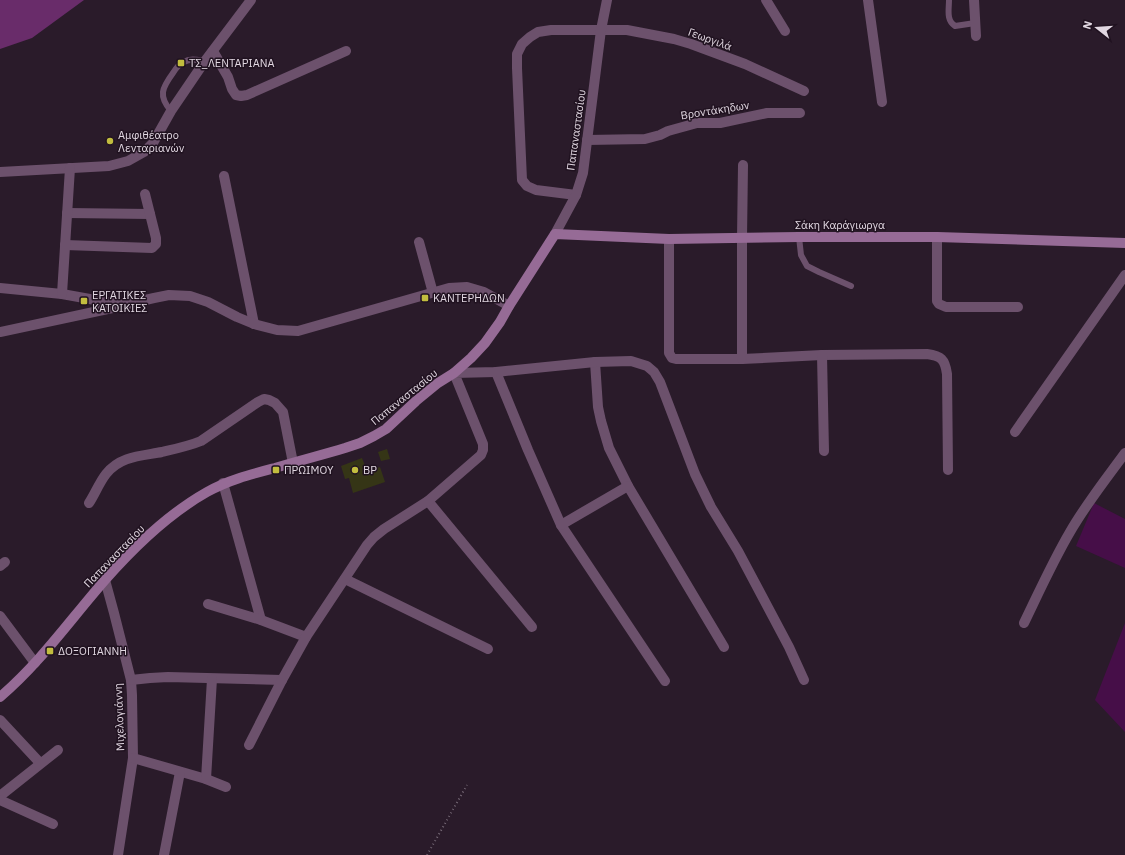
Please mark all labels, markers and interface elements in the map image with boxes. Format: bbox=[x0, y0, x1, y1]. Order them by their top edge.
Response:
north arrow bbox=[1077, 8, 1117, 48]
text: N bbox=[1080, 19, 1095, 31]
street label: Γεωργιλά bbox=[686, 25, 734, 53]
place label: ΤΣ_ΛΕΝΤΑΡΙΑΝΑ bbox=[189, 56, 275, 70]
marker: ΤΣ_ΛΕΝΤΑΡΙΑΝΑ bbox=[176, 58, 186, 68]
street label: Παπαναστασίου bbox=[563, 89, 589, 171]
street label: Βροντάκηδων bbox=[680, 98, 751, 122]
place label: Αμφιθέατρο Λενταριανών bbox=[118, 128, 185, 155]
marker: Αμφιθέατρο Λενταριανών bbox=[105, 136, 115, 146]
street label: Σάκη Καράγιωργα bbox=[795, 218, 885, 232]
place label: ΕΡΓΑΤΙΚΕΣ ΚΑΤΟΙΚΙΕΣ bbox=[92, 288, 148, 315]
place label: ΚΑΝΤΕΡΗΔΩΝ bbox=[433, 291, 505, 305]
marker: ΚΑΝΤΕΡΗΔΩΝ bbox=[420, 293, 430, 303]
marker: ΕΡΓΑΤΙΚΕΣ ΚΑΤΟΙΚΙΕΣ bbox=[79, 296, 89, 306]
street label: Παπαναστασίου bbox=[368, 366, 440, 428]
place label: ΠΡΩΙΜΟΥ bbox=[284, 463, 334, 477]
place label: BP bbox=[363, 463, 377, 477]
marker: ΠΡΩΙΜΟΥ bbox=[271, 465, 281, 475]
marker: BP bbox=[350, 465, 360, 475]
street label: Παπαναστασίου bbox=[81, 522, 147, 590]
place label: ΔΟΞΟΓΙΑΝΝΗ bbox=[58, 644, 127, 658]
marker: ΔΟΞΟΓΙΑΝΝΗ bbox=[45, 646, 55, 656]
street label: Μιχελογιάννη bbox=[111, 683, 127, 751]

